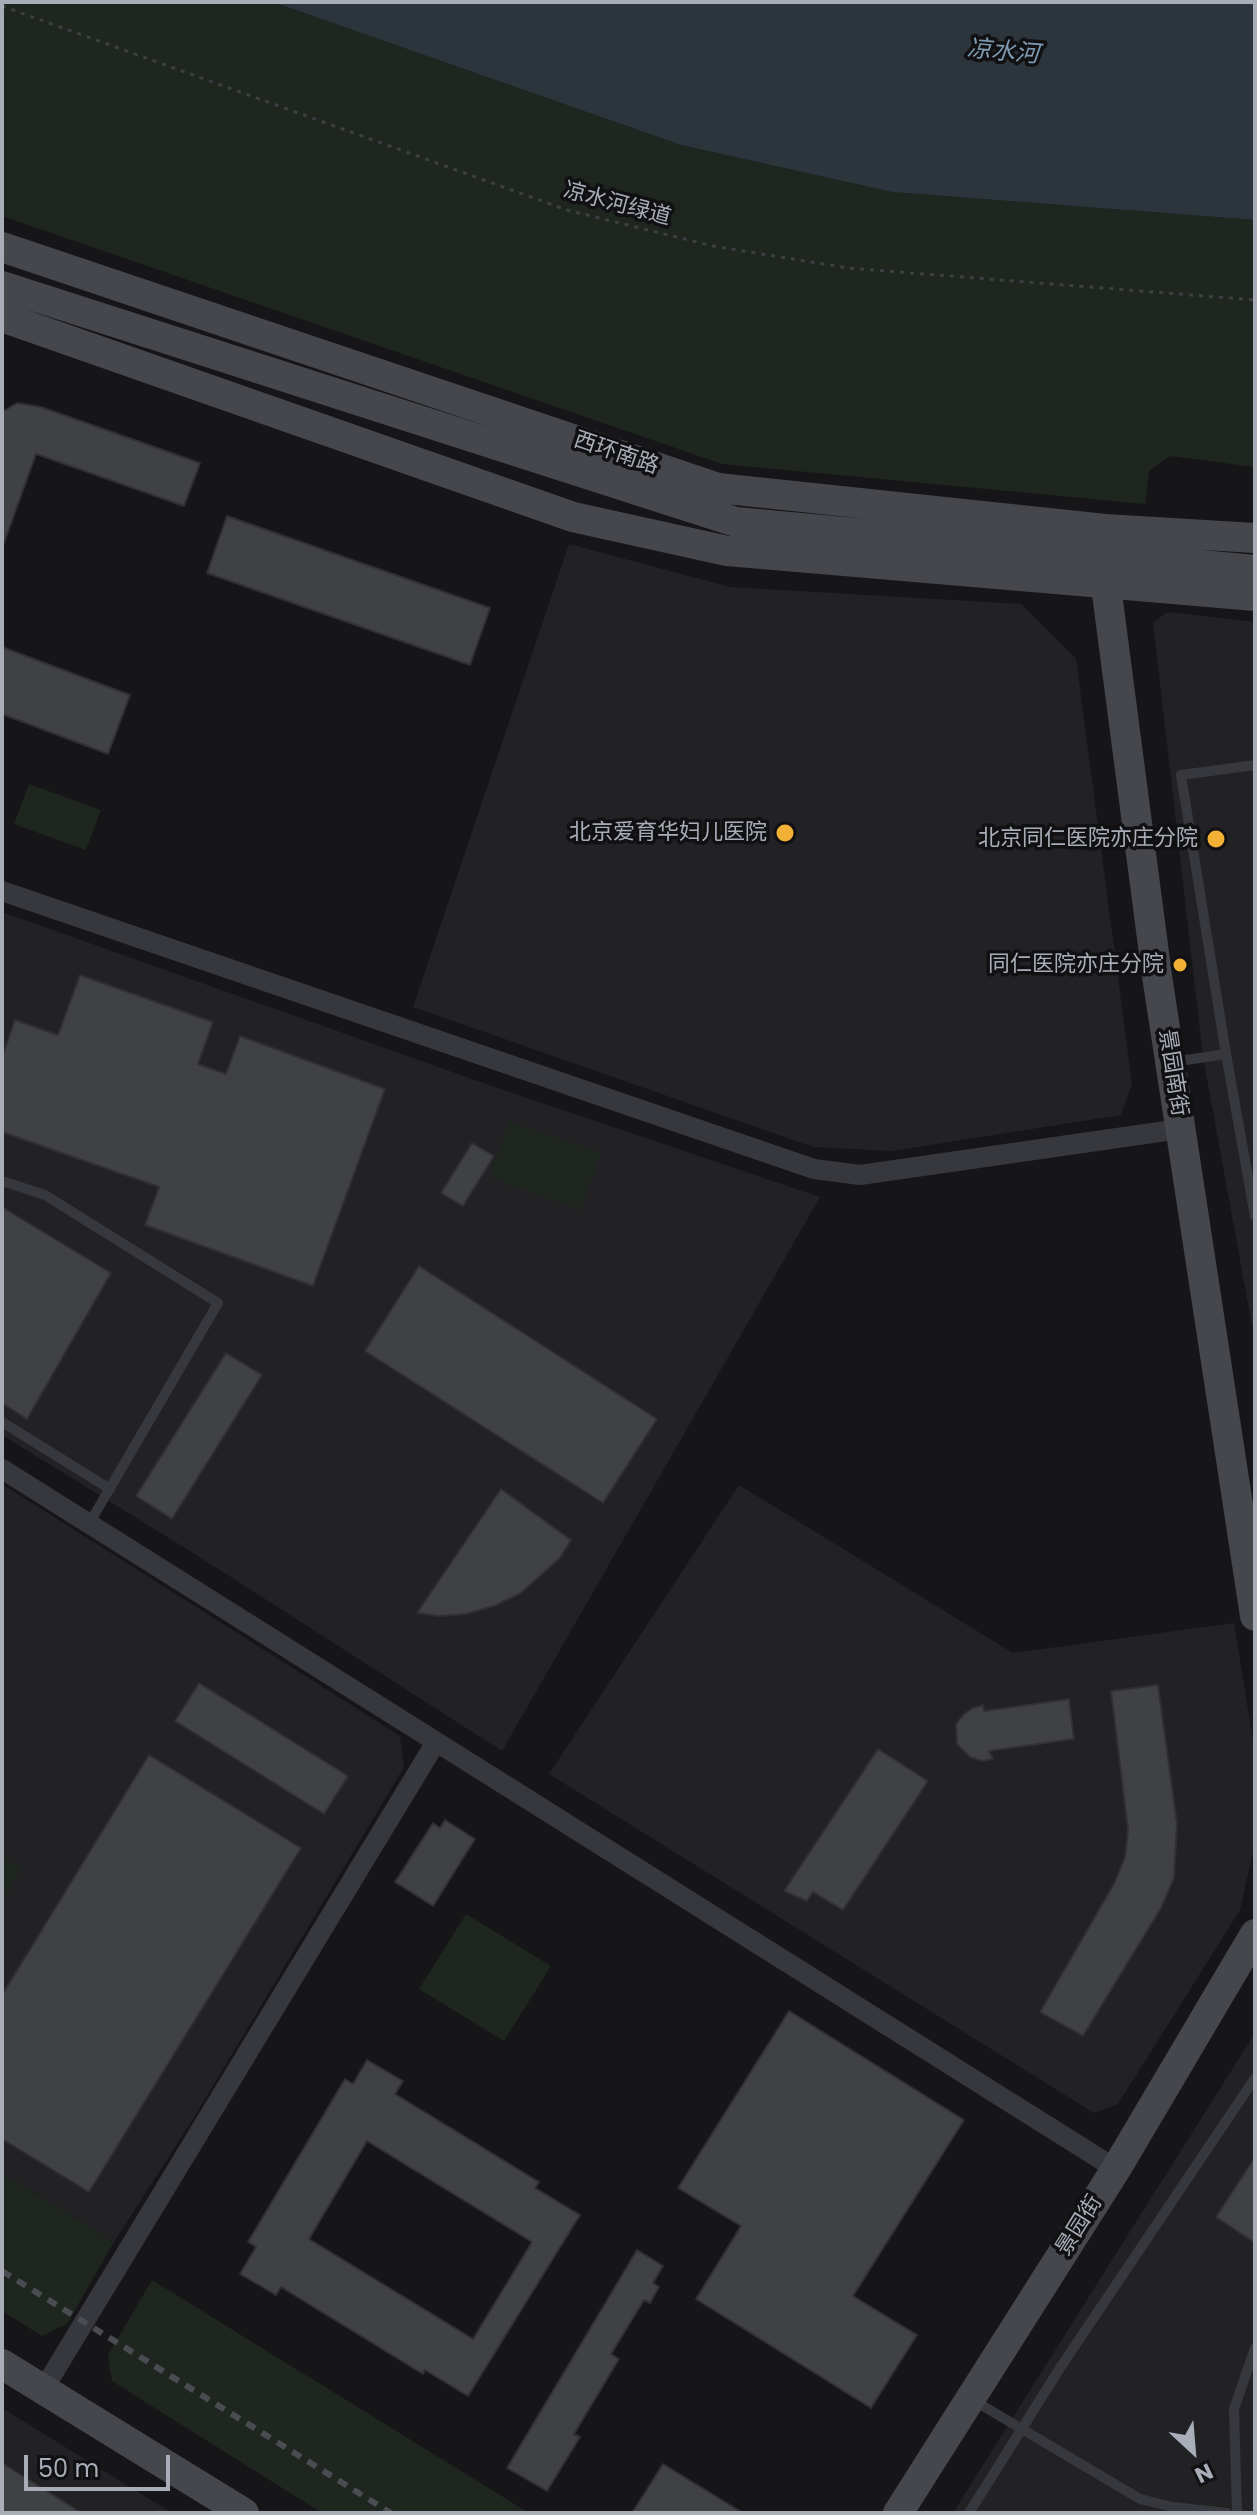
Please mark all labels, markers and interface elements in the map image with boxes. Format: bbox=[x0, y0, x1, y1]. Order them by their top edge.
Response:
water label: 凉水河 bbox=[966, 36, 1040, 70]
street label: 凉水河绿道 bbox=[560, 178, 674, 232]
street label: 西环南路 bbox=[570, 427, 662, 481]
place label: 北京爱育华妇儿医院 bbox=[569, 820, 767, 846]
marker: 北京爱育华妇儿医院 bbox=[774, 822, 796, 844]
place label: 北京同仁医院亦庄分院 bbox=[978, 826, 1198, 852]
marker: 北京同仁医院亦庄分院 bbox=[1205, 828, 1227, 850]
place label: 同仁医院亦庄分院 bbox=[988, 952, 1164, 978]
marker: 同仁医院亦庄分院 bbox=[1171, 956, 1189, 974]
street label: 景园南街 bbox=[1152, 1027, 1192, 1119]
street label: 景园街 bbox=[1051, 2191, 1109, 2261]
north arrow bbox=[1153, 2411, 1233, 2491]
scale bar bbox=[28, 2439, 174, 2489]
text: 50 m bbox=[38, 2452, 99, 2485]
text: N bbox=[1190, 2455, 1218, 2491]

